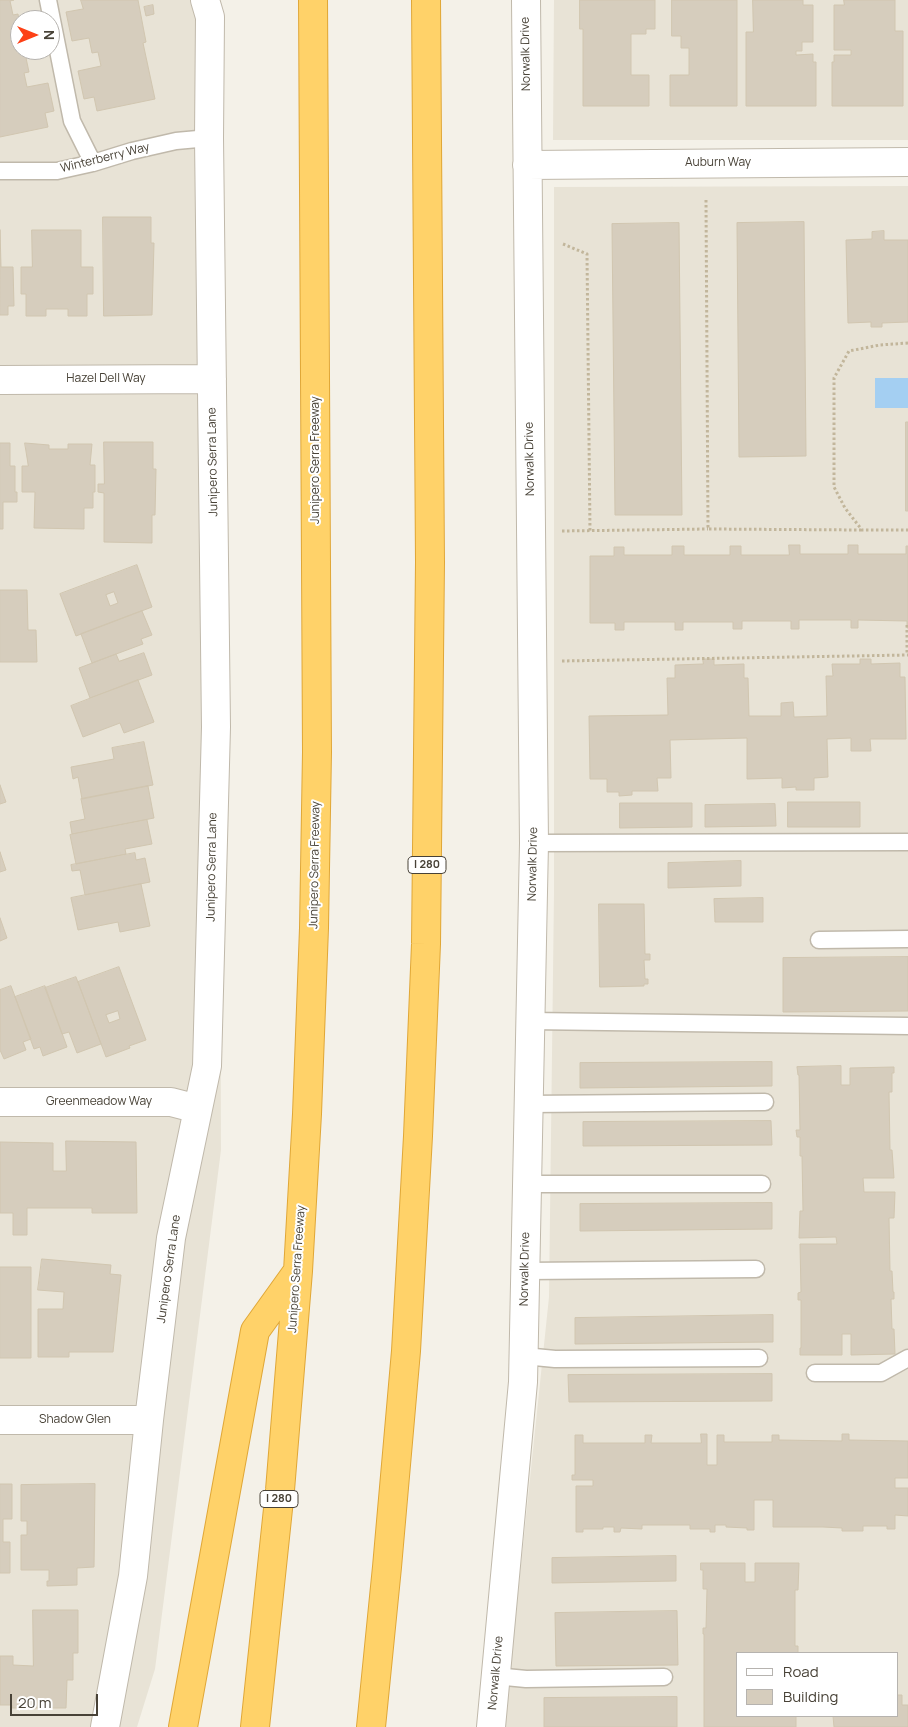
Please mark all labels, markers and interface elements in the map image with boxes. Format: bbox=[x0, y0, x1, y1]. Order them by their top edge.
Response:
north arrow bbox=[10, 10, 60, 60]
street label: Norwalk Drive bbox=[518, 17, 534, 91]
text: N bbox=[40, 30, 59, 40]
street label: Winterberry Way bbox=[59, 140, 151, 176]
street label: Auburn Way bbox=[685, 156, 751, 170]
street label: Hazel Dell Way bbox=[66, 372, 146, 386]
street label: Junipero Serra Freeway bbox=[309, 396, 323, 524]
street label: Junipero Serra Lane bbox=[205, 407, 221, 517]
street label: Norwalk Drive bbox=[522, 422, 538, 496]
street label: Junipero Serra Freeway bbox=[307, 801, 323, 929]
street label: Junipero Serra Lane bbox=[204, 812, 220, 922]
street label: Norwalk Drive bbox=[525, 827, 541, 901]
road number: I 280 bbox=[408, 856, 446, 874]
street label: Greenmeadow Way bbox=[46, 1095, 152, 1109]
street label: Junipero Serra Freeway bbox=[285, 1205, 309, 1333]
street label: Junipero Serra Lane bbox=[154, 1214, 184, 1324]
street label: Norwalk Drive bbox=[517, 1232, 533, 1306]
street label: Shadow Glen bbox=[39, 1413, 111, 1427]
road number: I 280 bbox=[260, 1490, 298, 1508]
street label: Norwalk Drive bbox=[486, 1635, 506, 1711]
legend bbox=[736, 1652, 898, 1717]
text: Road bbox=[783, 1661, 819, 1682]
scale bar bbox=[12, 1684, 100, 1716]
text: Building bbox=[783, 1686, 838, 1707]
text: 20 m bbox=[18, 1692, 51, 1713]

